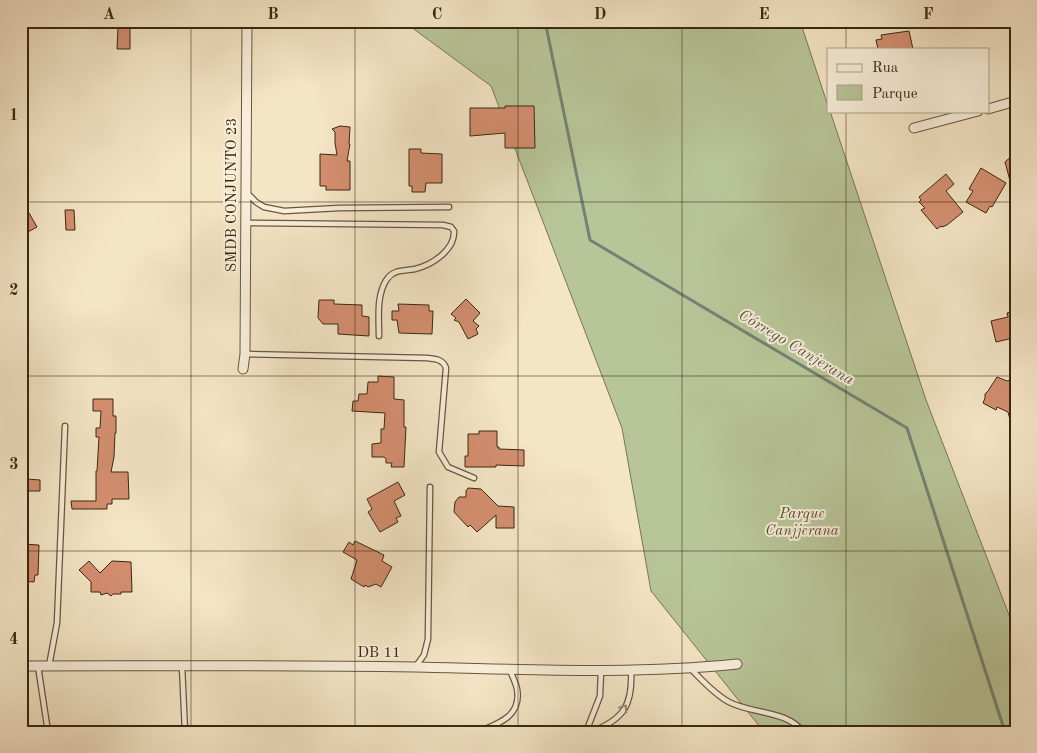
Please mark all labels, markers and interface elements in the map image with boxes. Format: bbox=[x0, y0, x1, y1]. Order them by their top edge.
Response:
text: A bbox=[103, 7, 115, 23]
text: B bbox=[267, 7, 279, 23]
text: C bbox=[432, 7, 442, 23]
text: D bbox=[594, 7, 606, 23]
text: E bbox=[758, 7, 770, 23]
text: F bbox=[923, 7, 934, 23]
legend bbox=[827, 48, 990, 112]
text: Rua bbox=[872, 61, 899, 76]
text: Parque bbox=[872, 87, 918, 102]
text: 1 bbox=[9, 108, 19, 124]
street label: SMDB CONJUNTO 23 bbox=[225, 118, 240, 272]
text: 2 bbox=[9, 283, 19, 299]
water label: Córrego Canjerana bbox=[736, 307, 857, 389]
text: 3 bbox=[9, 457, 19, 473]
park label: Parque Canjjerana bbox=[765, 507, 839, 539]
text: 4 bbox=[9, 632, 19, 648]
street label: DB 11 bbox=[357, 646, 401, 661]
one-way arrow bbox=[617, 705, 627, 714]

